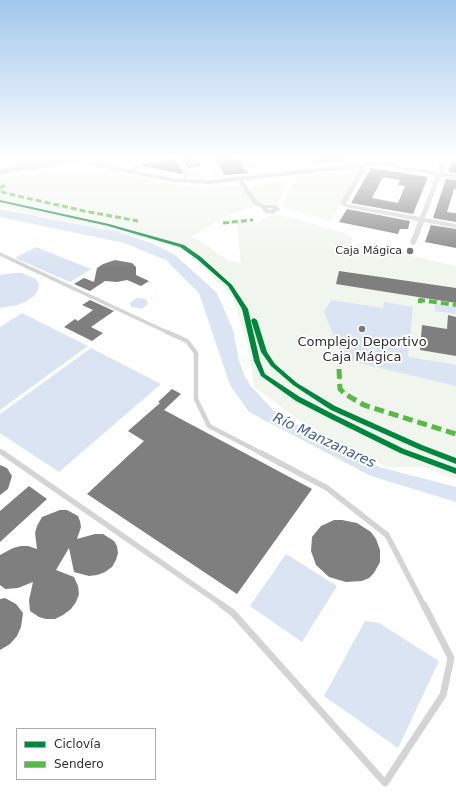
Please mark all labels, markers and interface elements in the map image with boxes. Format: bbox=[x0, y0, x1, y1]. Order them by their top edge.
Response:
place label: Caja Mágica bbox=[335, 244, 402, 258]
marker: Caja Mágica bbox=[405, 246, 415, 256]
marker: Complejo Deportivo Caja Mágica bbox=[357, 324, 367, 334]
place label: Complejo Deportivo Caja Mágica bbox=[297, 335, 427, 366]
water label: Río Manzanares bbox=[270, 410, 378, 472]
legend bbox=[16, 728, 156, 780]
text: Ciclovía bbox=[54, 737, 101, 751]
text: Sendero bbox=[54, 757, 104, 771]

